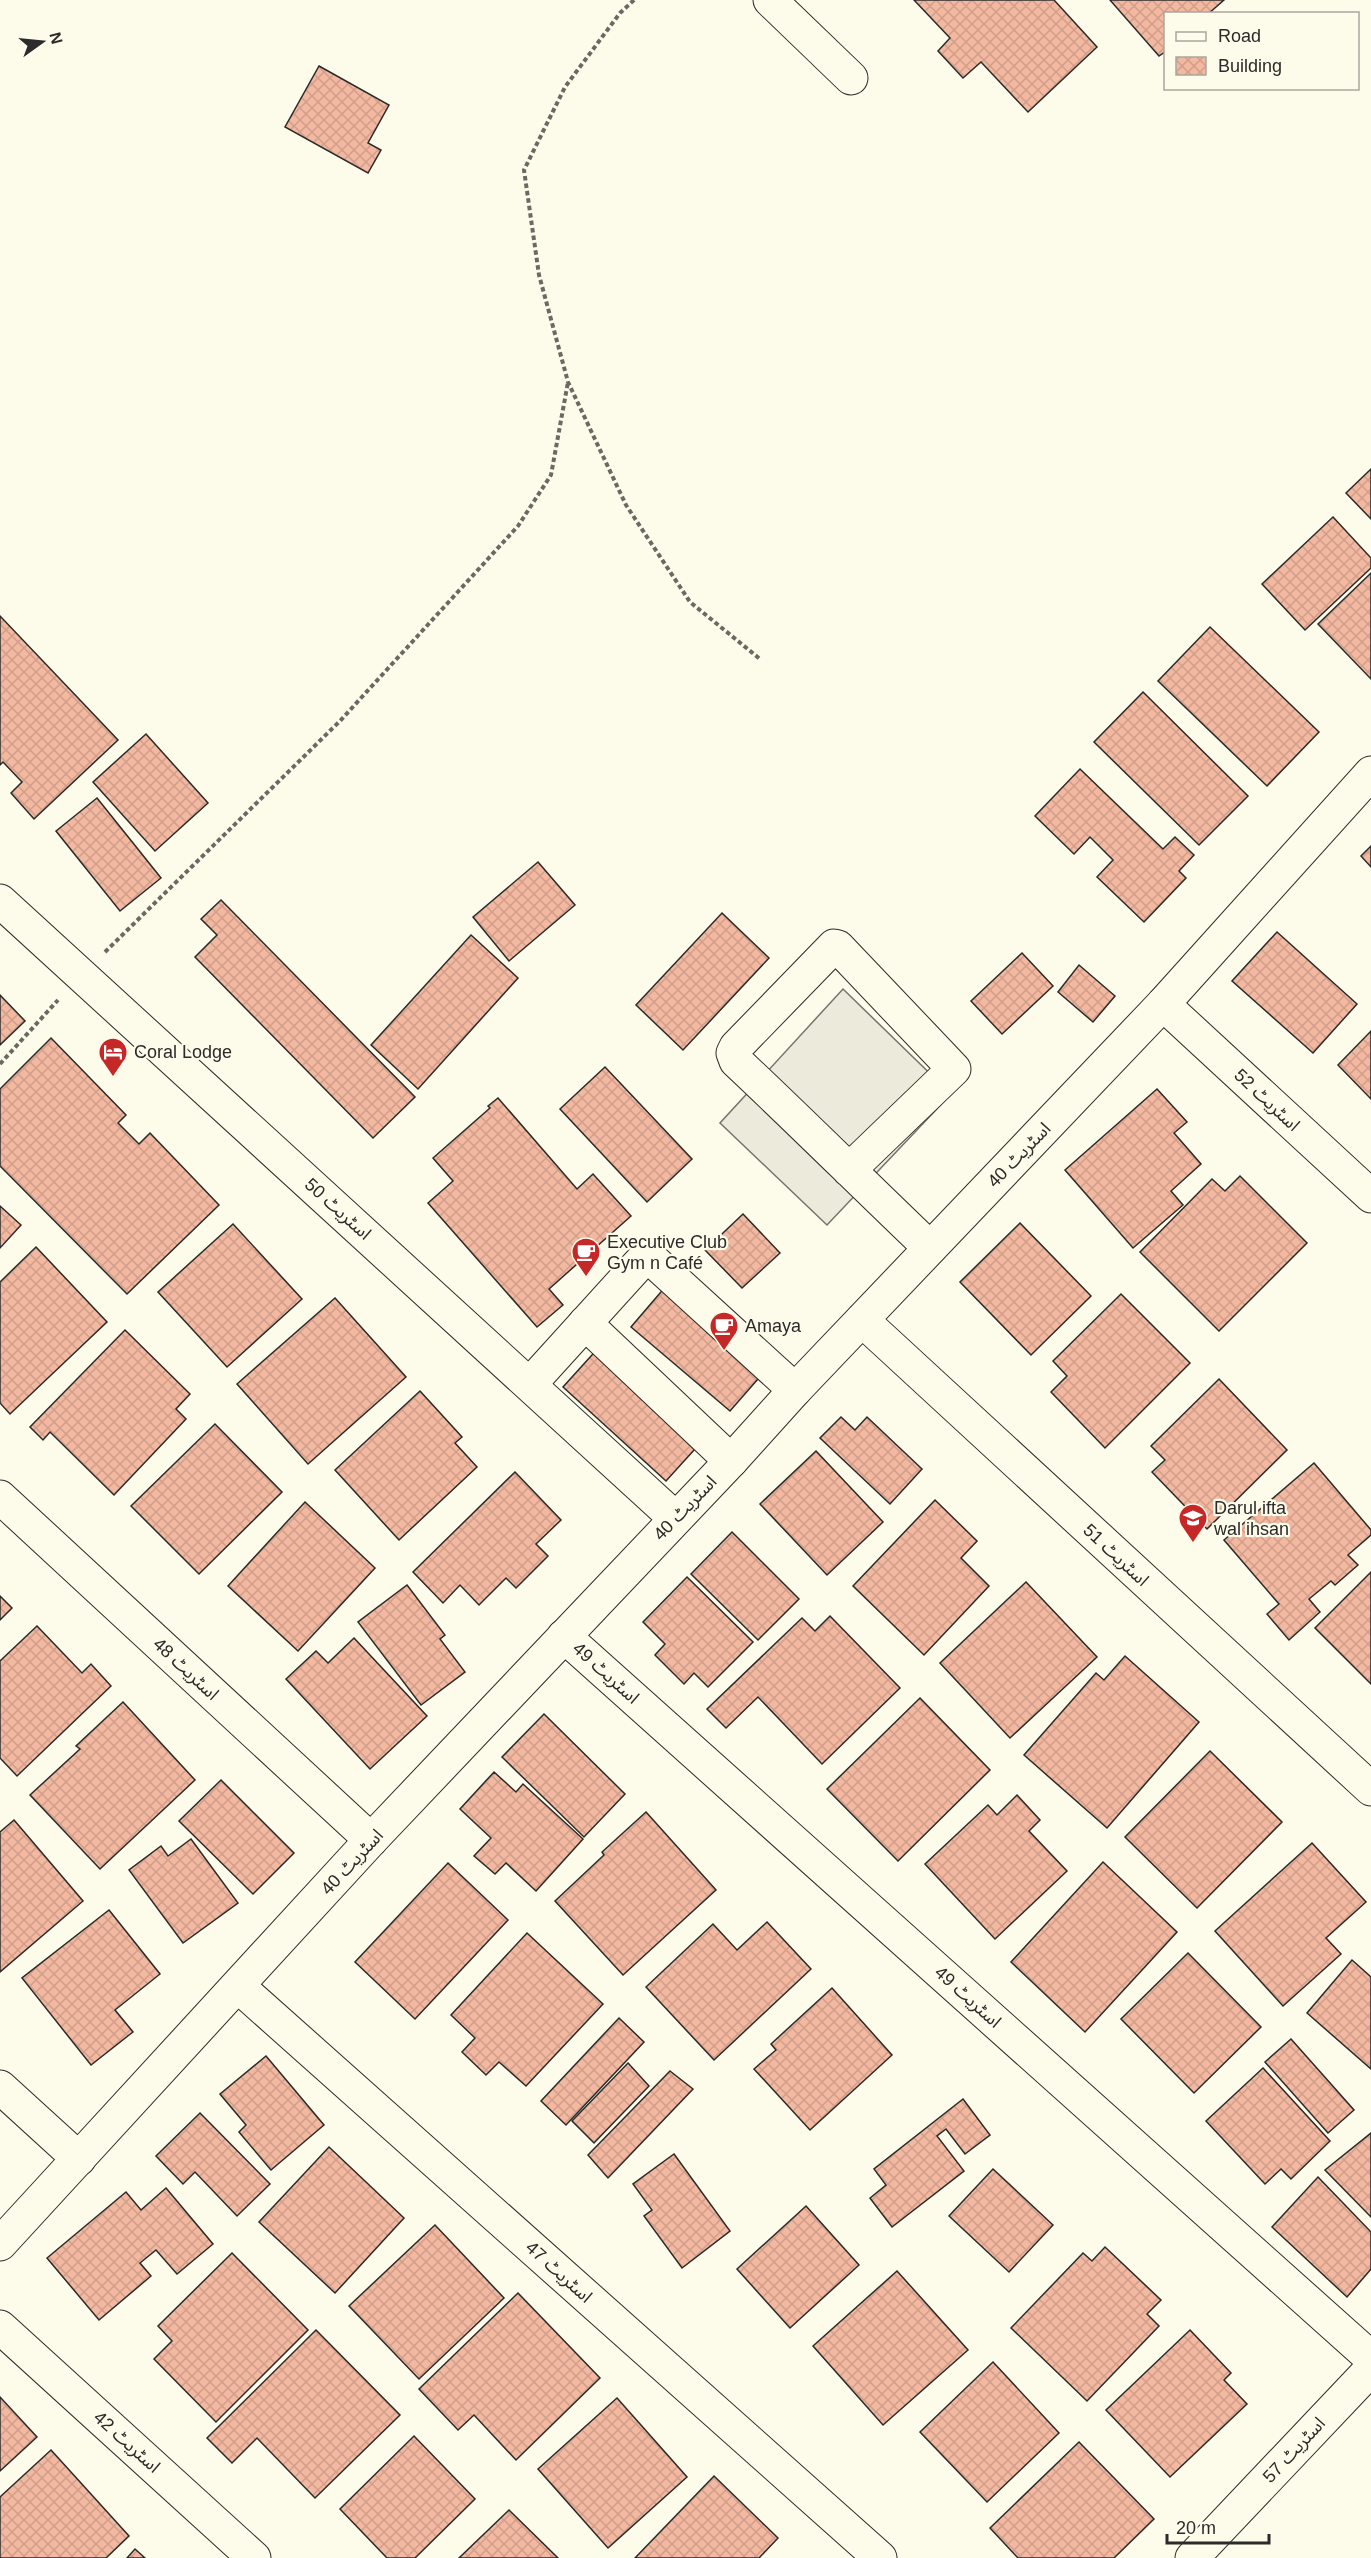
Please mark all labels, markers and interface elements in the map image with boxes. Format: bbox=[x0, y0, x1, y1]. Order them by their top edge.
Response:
north arrow bbox=[12, 12, 72, 72]
legend bbox=[1164, 12, 1359, 90]
text: Road bbox=[1218, 26, 1261, 46]
text: N bbox=[46, 30, 66, 46]
text: Building bbox=[1218, 56, 1282, 76]
hotel icon: Coral Lodge bbox=[97, 1036, 129, 1078]
place label: Coral Lodge bbox=[134, 1042, 232, 1062]
street label: اسٹریٹ 52 bbox=[1230, 1065, 1304, 1136]
street label: اسٹریٹ 40 bbox=[983, 1119, 1055, 1192]
street label: اسٹریٹ 50 bbox=[300, 1174, 375, 1245]
place label: Executive Club Gym n Café bbox=[607, 1232, 727, 1273]
cafe icon: Executive Club Gym n Café bbox=[570, 1236, 602, 1278]
cafe icon: Amaya bbox=[708, 1310, 740, 1352]
place label: Amaya bbox=[745, 1316, 802, 1336]
street label: اسٹریٹ 40 bbox=[649, 1472, 721, 1545]
place label: Darul ifta wal ihsan bbox=[1213, 1498, 1289, 1539]
school or university icon: Darul ifta wal ihsan bbox=[1177, 1502, 1209, 1544]
street label: اسٹریٹ 51 bbox=[1079, 1520, 1153, 1591]
street label: اسٹریٹ 48 bbox=[149, 1634, 223, 1705]
street label: اسٹریٹ 49 bbox=[568, 1638, 643, 1709]
street label: اسٹریٹ 40 bbox=[317, 1825, 388, 1899]
street label: اسٹریٹ 49 bbox=[930, 1962, 1005, 2033]
street label: اسٹریٹ 47 bbox=[521, 2237, 596, 2308]
street label: اسٹریٹ 42 bbox=[89, 2407, 164, 2478]
street label: اسٹریٹ 57 bbox=[1259, 2413, 1330, 2487]
scale bar bbox=[1167, 2507, 1269, 2545]
text: 20 m bbox=[1176, 2518, 1216, 2538]

